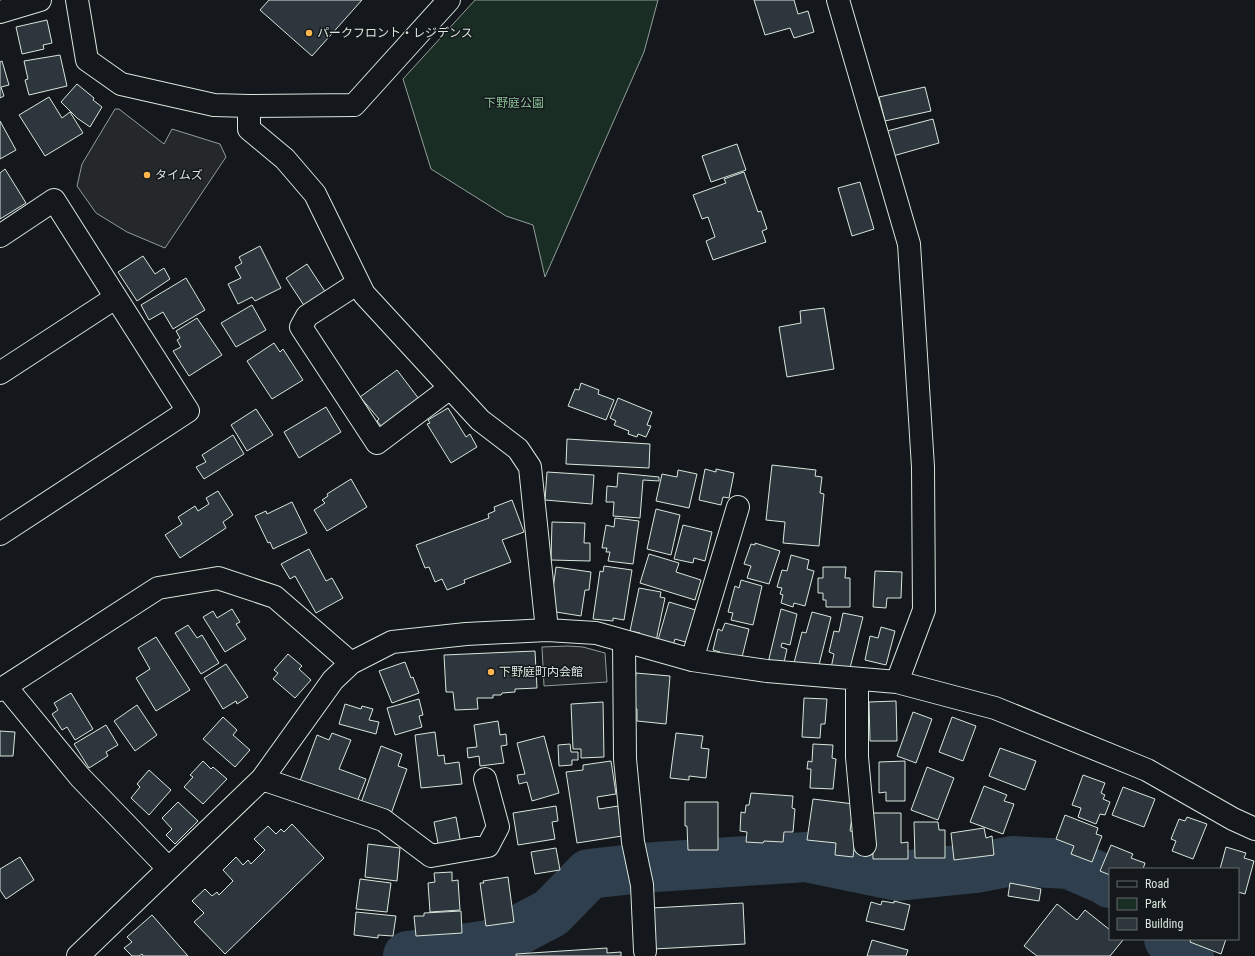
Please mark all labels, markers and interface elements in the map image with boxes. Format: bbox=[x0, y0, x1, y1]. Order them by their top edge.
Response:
place label: パークフロント・レジデンス bbox=[317, 26, 473, 40]
marker: パークフロント・レジデンス bbox=[304, 28, 314, 38]
park label: 下野庭公園 bbox=[484, 96, 544, 110]
place label: タイムズ bbox=[155, 168, 203, 182]
marker: タイムズ bbox=[142, 170, 152, 180]
place label: 下野庭町内会館 bbox=[499, 665, 583, 679]
marker: 下野庭町内会館 bbox=[486, 667, 496, 677]
legend bbox=[1109, 868, 1239, 940]
text: Road bbox=[1145, 877, 1169, 891]
text: Park bbox=[1145, 897, 1167, 911]
text: Building bbox=[1145, 917, 1183, 931]

